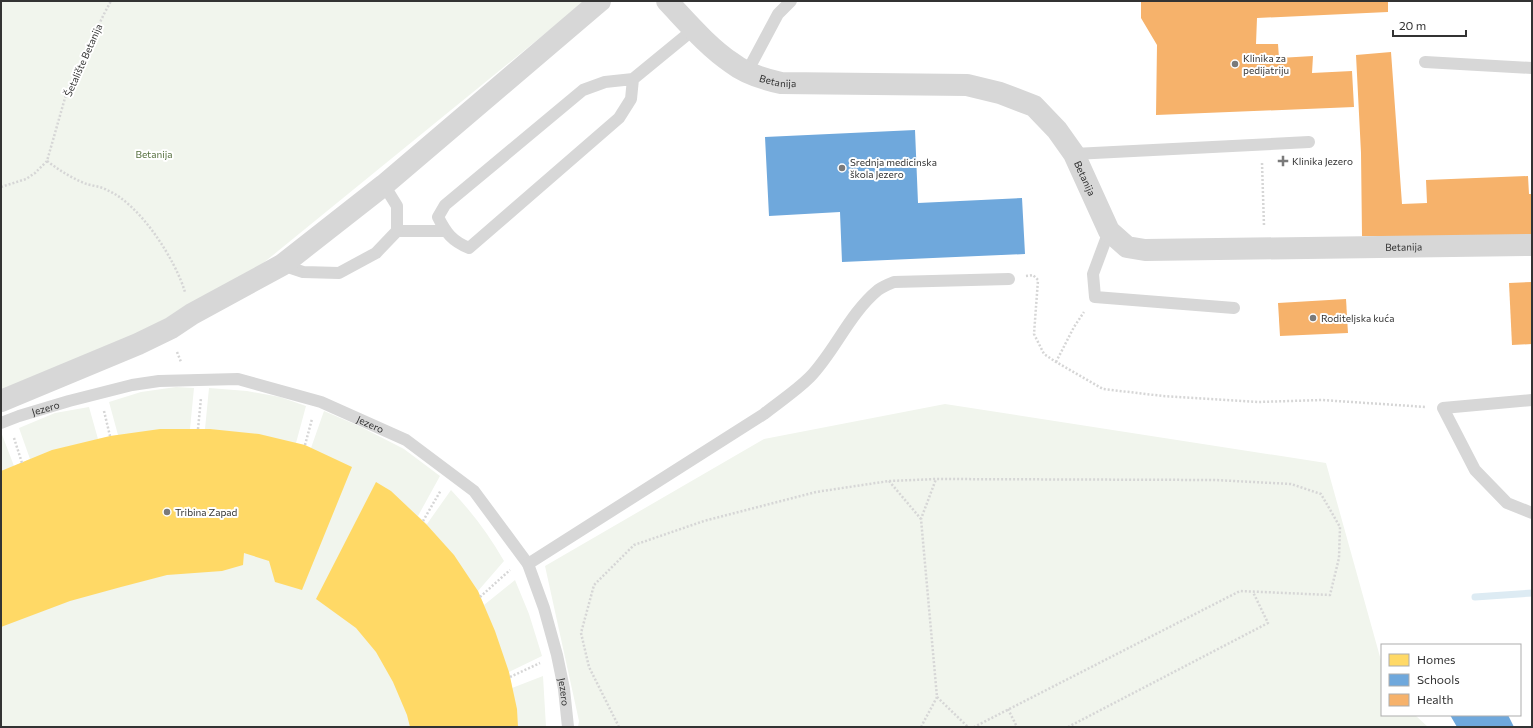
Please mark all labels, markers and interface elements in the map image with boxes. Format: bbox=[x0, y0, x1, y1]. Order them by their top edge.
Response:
scale bar bbox=[1393, 12, 1466, 38]
text: 20 m bbox=[1399, 18, 1426, 32]
street label: Šetalište Betanija bbox=[62, 22, 104, 98]
place label: Klinika za pedijatriju bbox=[1243, 52, 1289, 76]
marker: Klinika za pedijatriju bbox=[1230, 59, 1240, 69]
street label: Betanija bbox=[758, 72, 796, 89]
park label: Betanija bbox=[135, 148, 173, 160]
marker: Klinika Jezero bbox=[1277, 155, 1289, 167]
place label: Klinika Jezero bbox=[1292, 155, 1353, 167]
place label: Srednja medicinska škola Jezero bbox=[850, 156, 937, 180]
street label: Betanija bbox=[1072, 159, 1098, 198]
marker: Srednja medicinska škola Jezero bbox=[837, 163, 847, 173]
street label: Betanija bbox=[1385, 240, 1422, 253]
place label: Roditeljska kuća bbox=[1321, 312, 1394, 324]
marker: Roditeljska kuća bbox=[1308, 313, 1318, 323]
street label: Jezero bbox=[30, 398, 61, 418]
street label: Jezero bbox=[355, 413, 386, 435]
place label: Tribina Zapad bbox=[175, 506, 238, 518]
marker: Tribina Zapad bbox=[162, 507, 172, 517]
legend bbox=[1381, 644, 1521, 716]
text: Homes bbox=[1417, 652, 1455, 666]
text: Schools bbox=[1417, 672, 1460, 686]
street label: Jezero bbox=[556, 677, 572, 707]
text: Health bbox=[1417, 692, 1453, 706]

